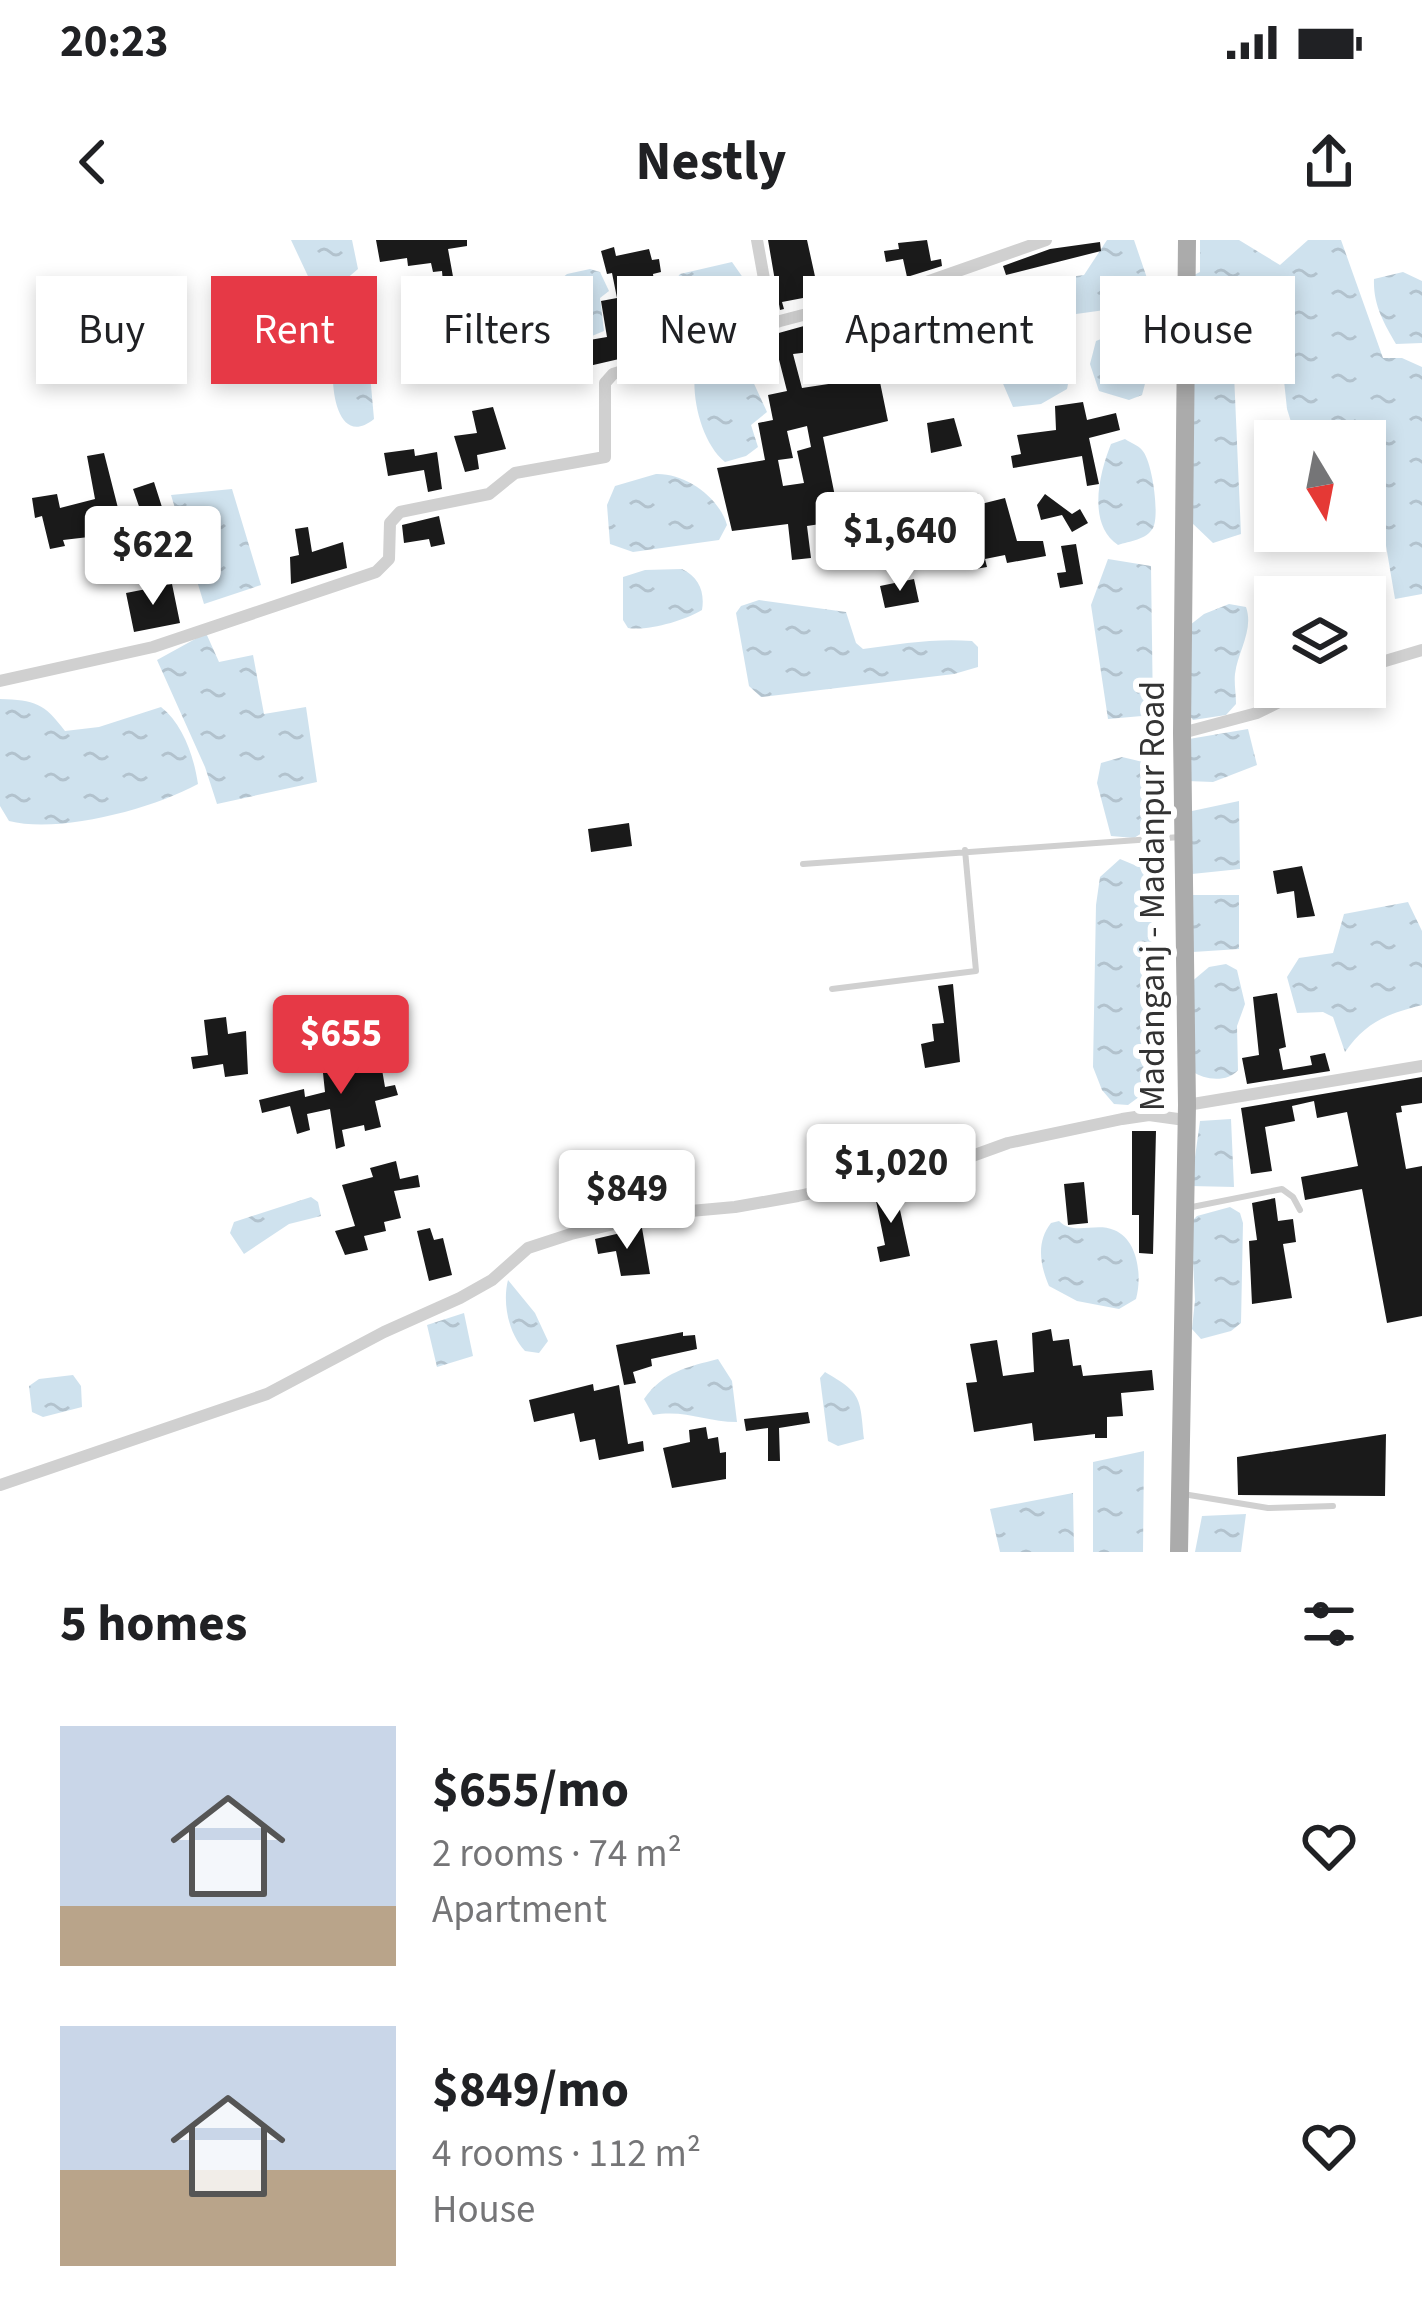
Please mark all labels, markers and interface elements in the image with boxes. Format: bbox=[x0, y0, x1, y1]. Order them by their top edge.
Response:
text: 20:23 bbox=[60, 10, 169, 74]
text: Nestly bbox=[636, 124, 786, 201]
icon: back bbox=[60, 129, 126, 195]
icon: share bbox=[1296, 129, 1362, 195]
chip: Buy bbox=[36, 276, 187, 384]
chip: Rent bbox=[211, 276, 377, 384]
chip: Filters bbox=[401, 276, 593, 384]
chip: New bbox=[617, 276, 779, 384]
chip: Apartment bbox=[803, 276, 1076, 384]
chip: House bbox=[1100, 276, 1295, 384]
north arrow bbox=[1254, 420, 1386, 552]
map controls bbox=[1254, 420, 1386, 708]
pin: $1,640 bbox=[802, 492, 998, 594]
text: $1,640 bbox=[843, 503, 957, 559]
pin: $622 bbox=[82, 506, 224, 608]
text: $622 bbox=[112, 517, 194, 573]
button: layers bbox=[1254, 576, 1386, 708]
street label: Madanganj - Madanpur Road bbox=[1127, 681, 1178, 1111]
pin: $655 bbox=[270, 995, 412, 1097]
text: $655 bbox=[300, 1006, 382, 1062]
pin: $1,020 bbox=[793, 1124, 989, 1226]
text: $1,020 bbox=[834, 1135, 948, 1191]
pin: $849 bbox=[556, 1150, 698, 1252]
text: $849 bbox=[586, 1161, 668, 1217]
text: 5 homes bbox=[60, 1588, 247, 1660]
icon: filters bbox=[1296, 1591, 1362, 1657]
text: $655/mo bbox=[432, 1754, 629, 1826]
icon: home bbox=[156, 1774, 300, 1918]
icon: heart bbox=[1296, 1813, 1362, 1879]
text: 2 rooms · 74 m² bbox=[432, 1826, 682, 1882]
text: Apartment bbox=[432, 1882, 607, 1938]
text: $849/mo bbox=[432, 2054, 629, 2126]
icon: home bbox=[156, 2074, 300, 2218]
icon: heart bbox=[1296, 2113, 1362, 2179]
text: 4 rooms · 112 m² bbox=[432, 2126, 701, 2182]
text: House bbox=[432, 2182, 535, 2238]

